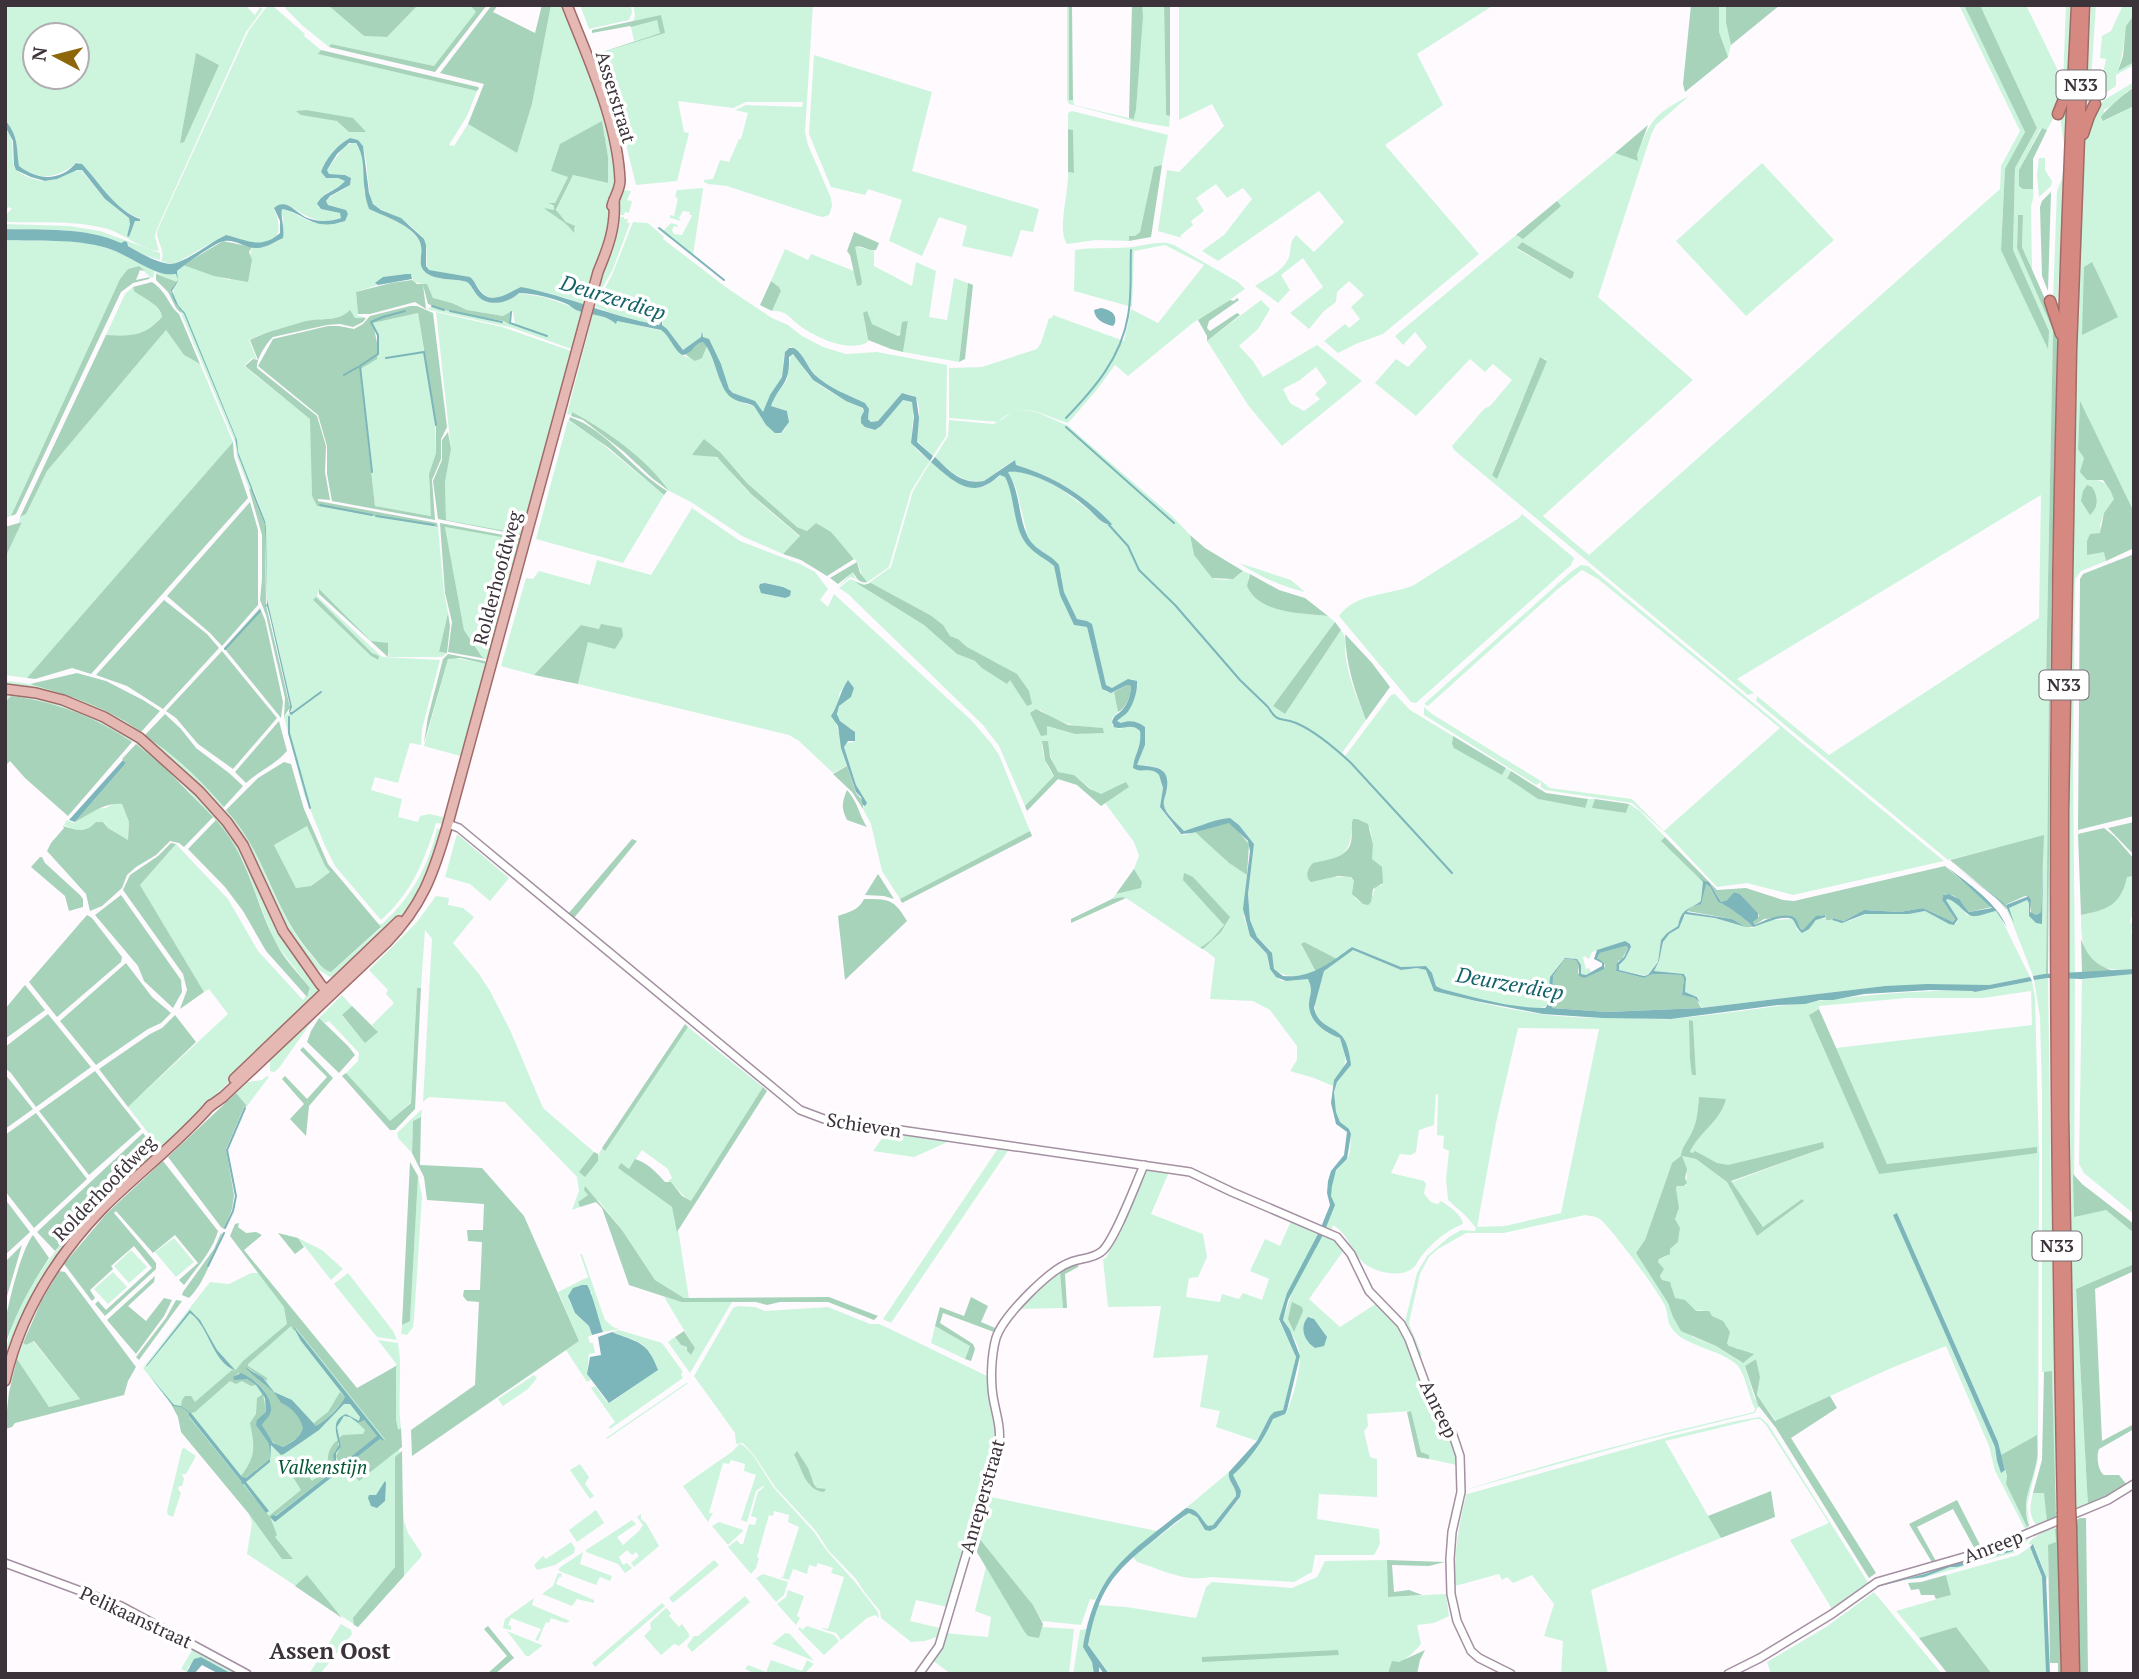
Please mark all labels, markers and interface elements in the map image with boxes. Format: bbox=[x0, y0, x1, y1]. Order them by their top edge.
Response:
north arrow bbox=[21, 21, 91, 91]
text: N bbox=[25, 45, 52, 63]
street label: Asserstraat bbox=[591, 48, 642, 146]
road number: N33 bbox=[2056, 70, 2106, 100]
water label: Deurzerdiep bbox=[556, 268, 669, 326]
street label: Rolderhoofdweg bbox=[467, 507, 527, 648]
road number: N33 bbox=[2039, 670, 2088, 700]
water label: Deurzerdiep bbox=[1453, 960, 1566, 1006]
street label: Schieven bbox=[825, 1106, 903, 1143]
street label: Rolderhoofdweg bbox=[47, 1129, 161, 1246]
road number: N33 bbox=[2032, 1232, 2082, 1260]
street label: Anreep bbox=[1415, 1376, 1464, 1442]
street label: Anreperstraat bbox=[953, 1436, 1010, 1556]
park label: Valkenstijn bbox=[277, 1454, 367, 1479]
street label: Anreep bbox=[1960, 1523, 2026, 1568]
street label: Pelikaanstraat bbox=[76, 1580, 196, 1653]
district label: Assen Oost bbox=[269, 1635, 391, 1666]

